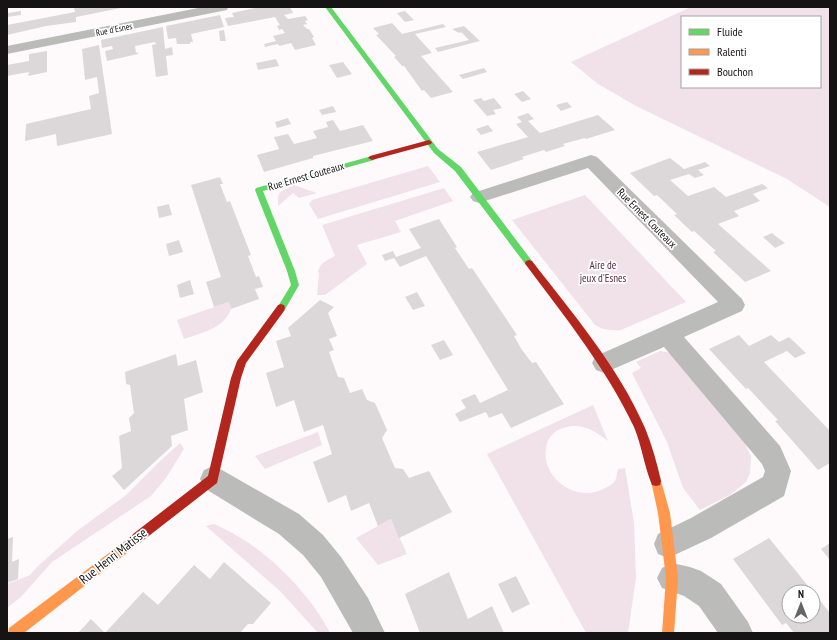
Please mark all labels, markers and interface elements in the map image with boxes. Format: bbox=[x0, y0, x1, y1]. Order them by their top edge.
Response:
legend bbox=[681, 16, 821, 88]
street label: Rue d'Esnes bbox=[95, 20, 133, 38]
text: Fluide bbox=[717, 24, 743, 39]
text: Ralenti bbox=[717, 44, 746, 59]
text: Bouchon bbox=[717, 64, 753, 79]
street label: Rue Ernest Couteaux bbox=[266, 158, 346, 194]
street label: Rue Ernest Couteaux bbox=[614, 185, 680, 251]
park label: Aire de jeux d'Esnes bbox=[580, 258, 627, 285]
street label: Rue Henri Matisse bbox=[76, 524, 150, 588]
north arrow bbox=[781, 584, 821, 624]
text: N bbox=[798, 587, 804, 601]

